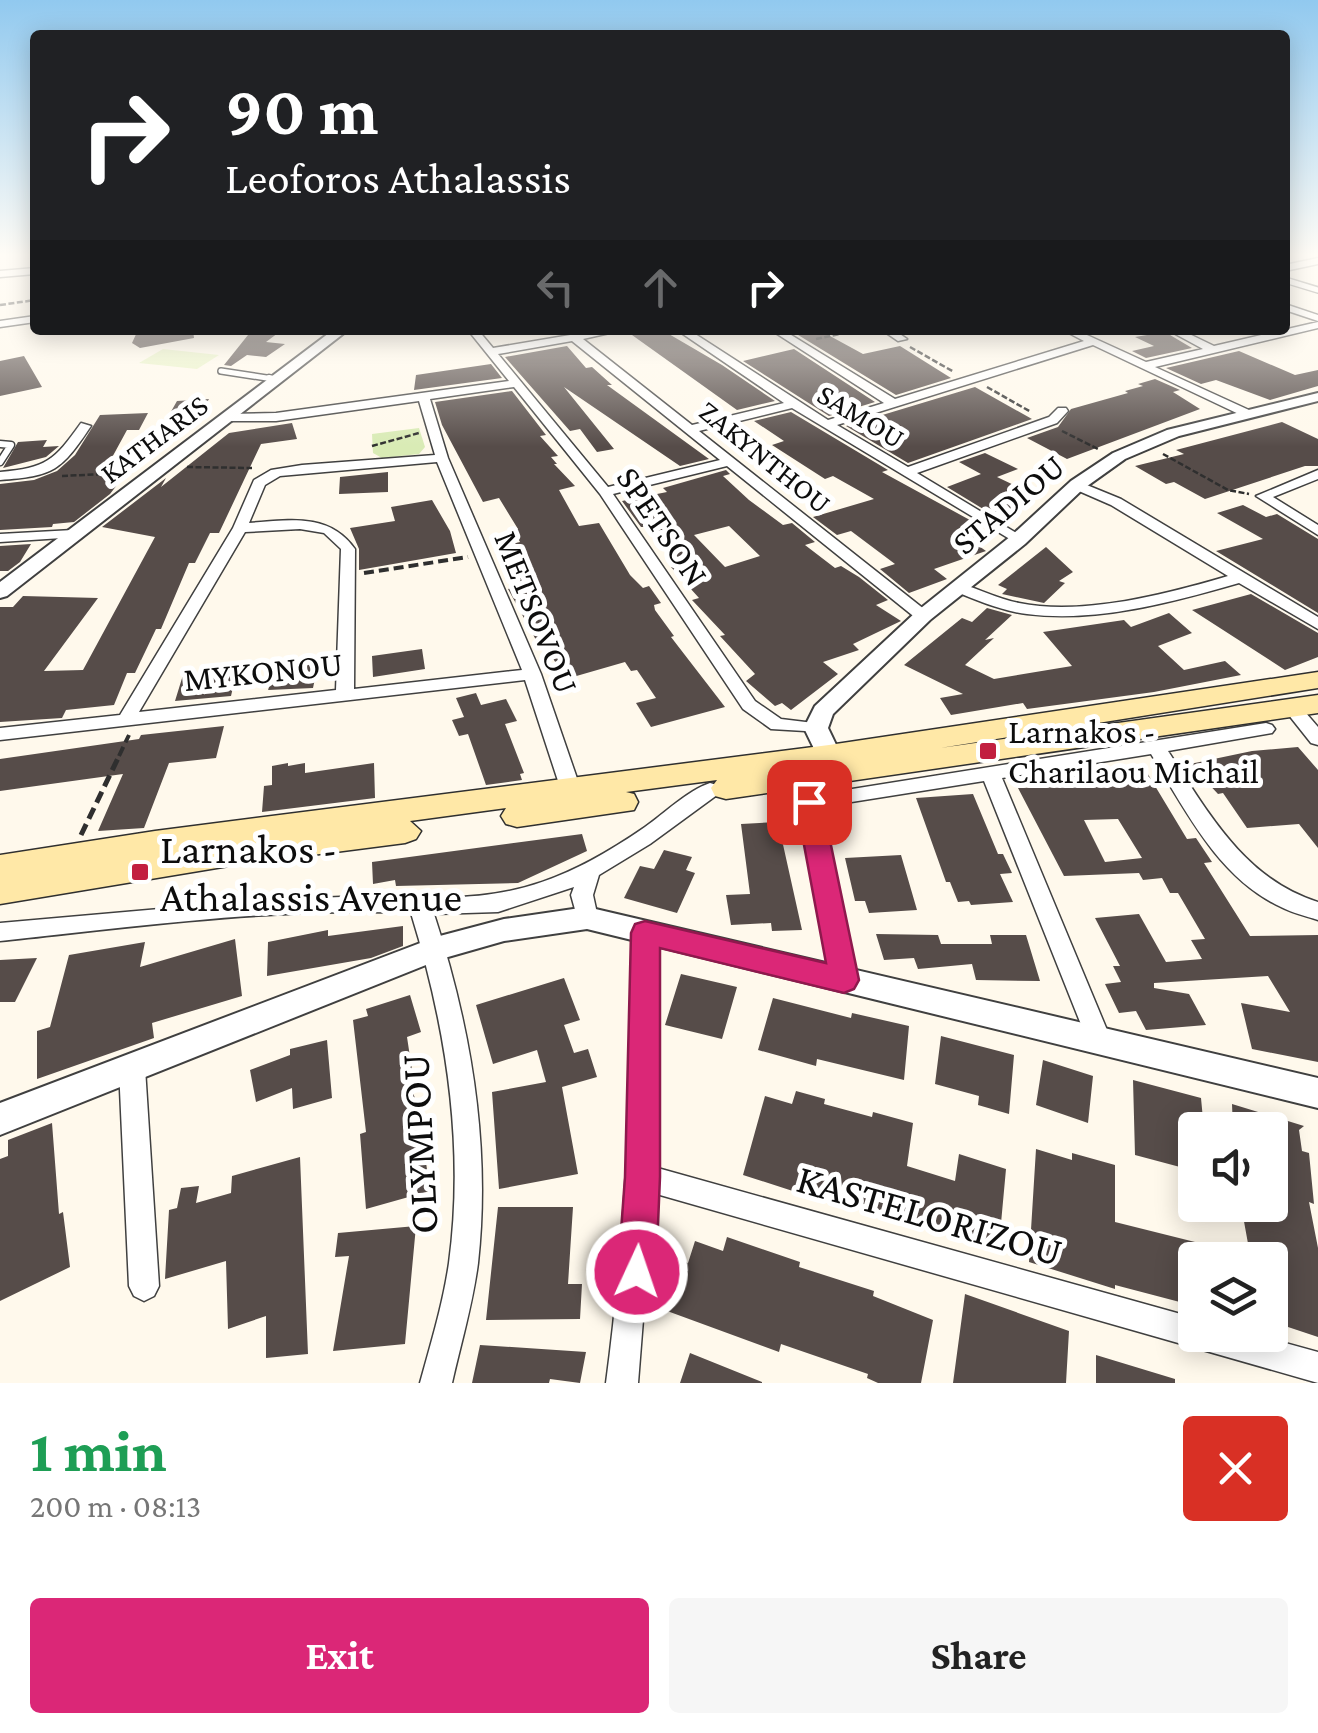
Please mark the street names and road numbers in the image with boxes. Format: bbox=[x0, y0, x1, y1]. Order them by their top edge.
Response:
street label: SAMOU bbox=[812, 377, 911, 454]
street label: KATHARIS bbox=[94, 388, 214, 490]
street label: ZAKYNTHOU bbox=[693, 394, 838, 520]
street label: STADIOU bbox=[944, 446, 1072, 562]
street label: SPETSON bbox=[609, 459, 716, 593]
street label: METSOVOU bbox=[486, 525, 587, 699]
street label: MYKONOU bbox=[181, 644, 345, 699]
street label: OLYMPOU bbox=[390, 1053, 447, 1235]
street label: KASTELORIZOU bbox=[792, 1154, 1068, 1275]

